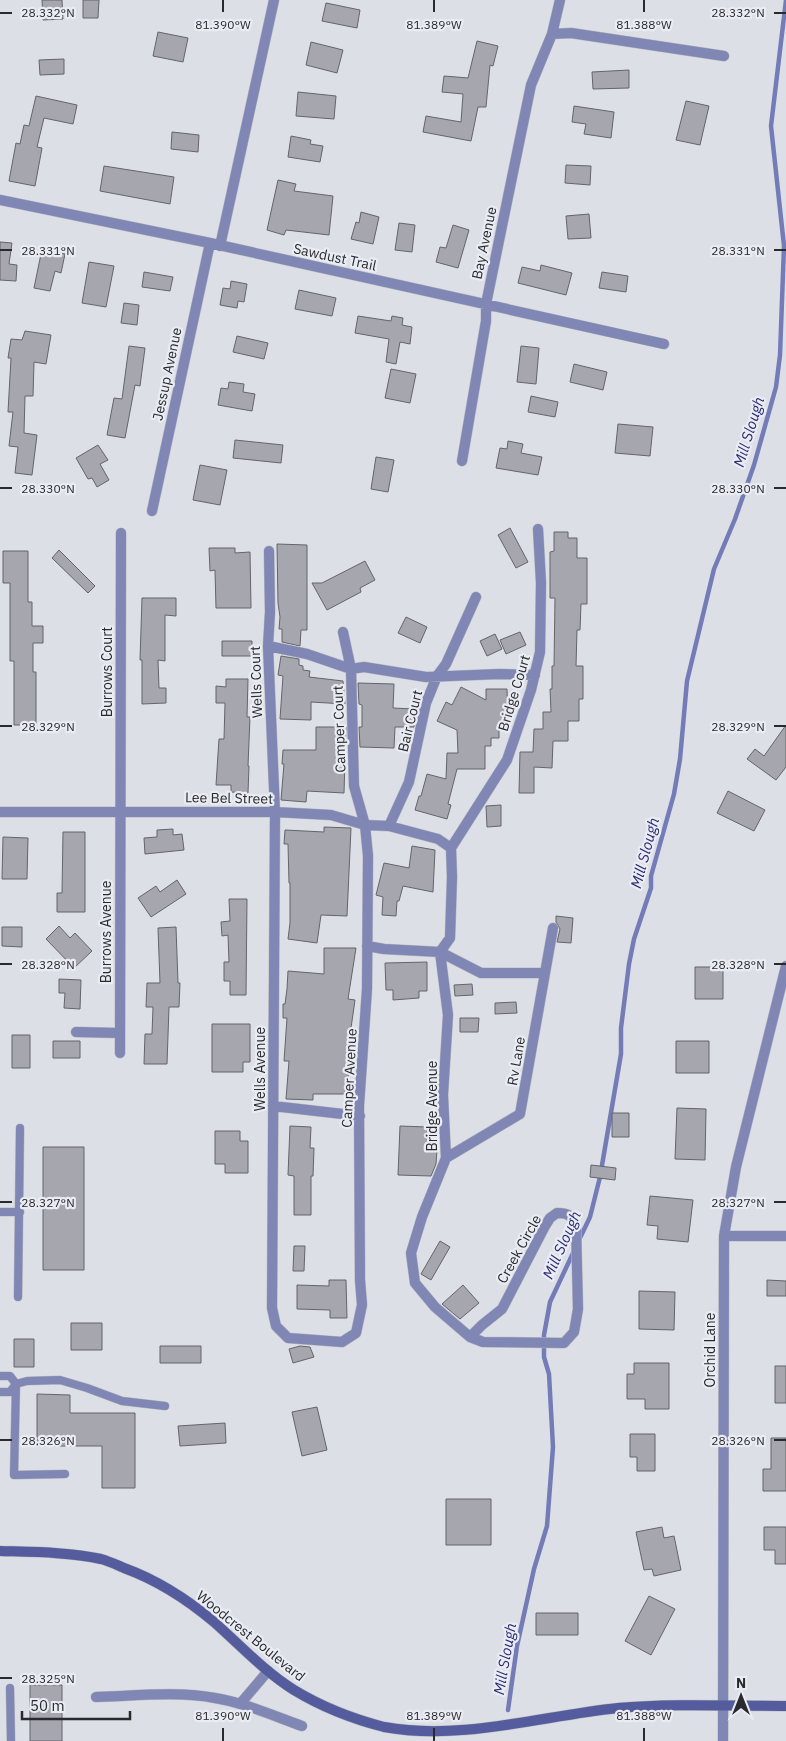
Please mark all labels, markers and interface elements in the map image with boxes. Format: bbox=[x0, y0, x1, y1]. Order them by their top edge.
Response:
text: 28.332°N bbox=[21, 5, 75, 20]
text: 28.332°N bbox=[711, 5, 765, 20]
text: 81.390°W bbox=[195, 17, 251, 32]
text: 81.389°W bbox=[406, 17, 462, 32]
text: 81.388°W bbox=[616, 17, 672, 32]
street label: Bay Avenue bbox=[468, 205, 501, 281]
street label: Sawdust Trail bbox=[292, 239, 378, 275]
text: 28.331°N bbox=[21, 243, 75, 258]
text: 28.331°N bbox=[711, 243, 765, 258]
street label: Jessup Avenue bbox=[148, 326, 186, 422]
water label: Mill Slough bbox=[729, 394, 768, 469]
text: 28.330°N bbox=[21, 481, 75, 496]
text: 28.330°N bbox=[711, 481, 765, 496]
street label: Burrows Court bbox=[98, 627, 116, 717]
street label: Wells Court bbox=[246, 646, 266, 718]
street label: Bridge Court bbox=[494, 653, 534, 733]
street label: Camper Court bbox=[328, 685, 350, 773]
street label: Bair Court bbox=[394, 688, 426, 754]
text: 28.329°N bbox=[21, 719, 75, 734]
text: 28.329°N bbox=[711, 719, 765, 734]
street label: Lee Bel Street bbox=[185, 788, 273, 808]
water label: Mill Slough bbox=[626, 815, 663, 890]
street label: Burrows Avenue bbox=[97, 880, 115, 983]
text: 28.328°N bbox=[21, 957, 75, 972]
text: 28.328°N bbox=[711, 957, 765, 972]
street label: Wells Avenue bbox=[251, 1027, 269, 1111]
street label: Camper Avenue bbox=[337, 1028, 361, 1128]
street label: Rv Lane bbox=[503, 1035, 529, 1087]
street label: Bridge Avenue bbox=[423, 1060, 441, 1151]
text: 28.327°N bbox=[21, 1195, 75, 1210]
text: 28.327°N bbox=[711, 1195, 765, 1210]
water label: Mill Slough bbox=[538, 1208, 585, 1282]
street label: Creek Circle bbox=[493, 1211, 545, 1286]
street label: Orchid Lane bbox=[701, 1312, 719, 1388]
text: 28.326°N bbox=[21, 1433, 75, 1448]
text: 28.326°N bbox=[711, 1433, 765, 1448]
street label: Woodcrest Boulevard bbox=[193, 1587, 309, 1685]
water label: Mill Slough bbox=[489, 1622, 520, 1696]
text: 28.325°N bbox=[21, 1671, 75, 1686]
north arrow bbox=[716, 1671, 766, 1721]
text: N bbox=[736, 1674, 746, 1692]
scale bar bbox=[22, 1688, 130, 1720]
text: 50 m bbox=[30, 1696, 65, 1715]
text: 81.390°W bbox=[195, 1708, 251, 1723]
text: 81.389°W bbox=[406, 1708, 462, 1723]
text: 81.388°W bbox=[616, 1708, 672, 1723]

